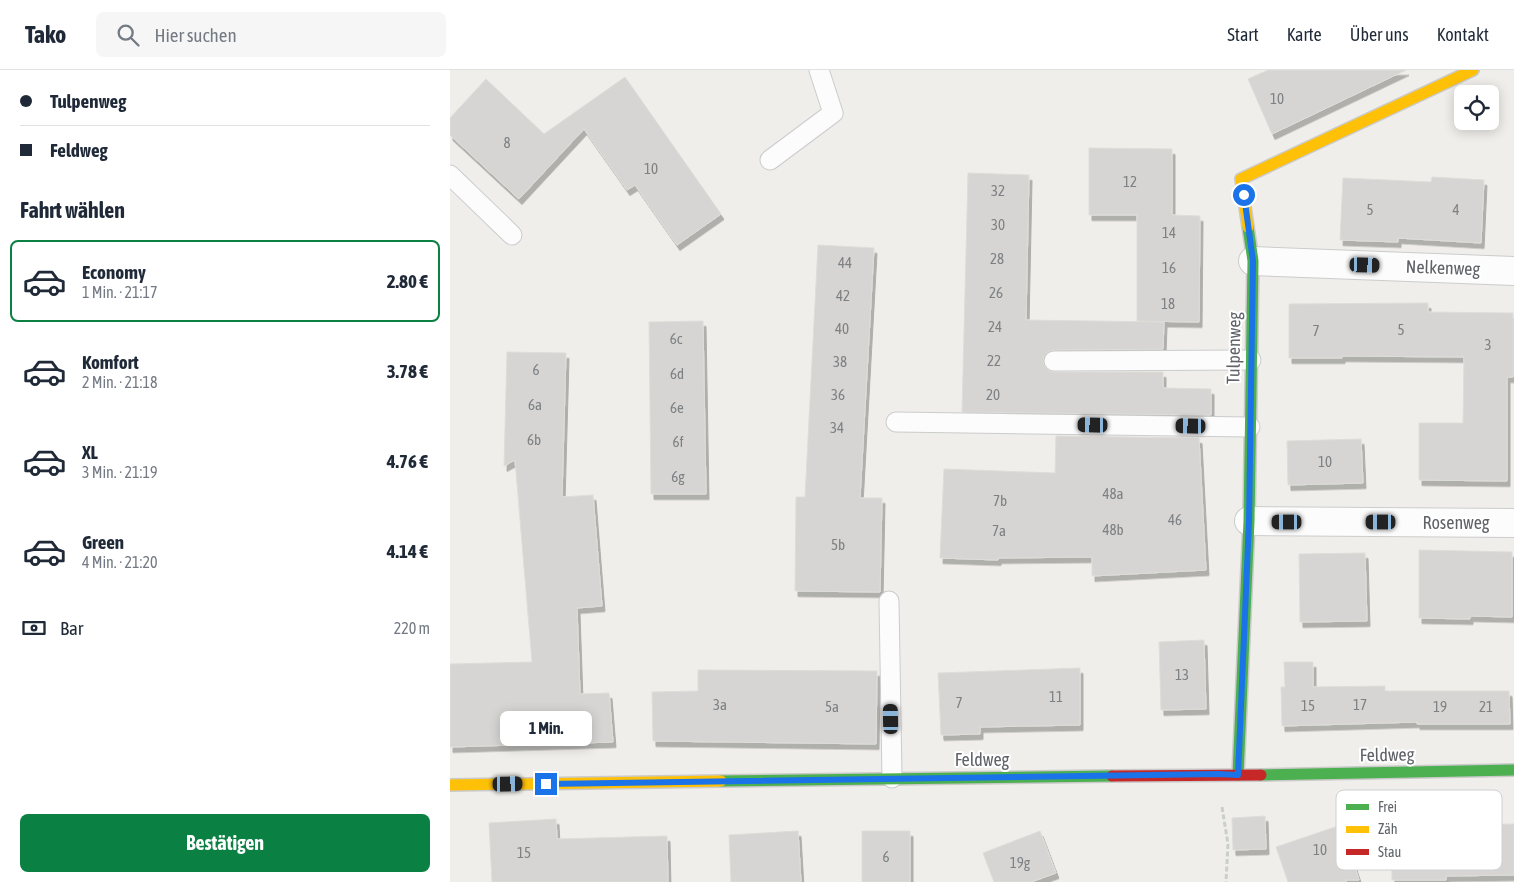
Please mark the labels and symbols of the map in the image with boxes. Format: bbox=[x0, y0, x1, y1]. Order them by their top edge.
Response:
house number: 10 bbox=[1270, 90, 1284, 107]
house number: 8 bbox=[503, 134, 511, 151]
house number: 10 bbox=[644, 160, 658, 177]
house number: 12 bbox=[1123, 173, 1137, 190]
house number: 32 bbox=[991, 182, 1005, 199]
route start bbox=[1233, 184, 1255, 206]
house number: 5 bbox=[1366, 201, 1374, 218]
house number: 4 bbox=[1452, 201, 1460, 218]
house number: 30 bbox=[991, 216, 1005, 233]
house number: 14 bbox=[1162, 224, 1176, 241]
house number: 28 bbox=[990, 250, 1004, 267]
house number: 44 bbox=[838, 254, 852, 271]
street label: Nelkenweg bbox=[1405, 256, 1481, 279]
car bbox=[1349, 257, 1380, 273]
house number: 16 bbox=[1162, 259, 1176, 276]
house number: 26 bbox=[989, 284, 1003, 301]
house number: 42 bbox=[836, 287, 850, 304]
house number: 18 bbox=[1161, 295, 1175, 312]
street label: Tulpenweg bbox=[1222, 311, 1245, 384]
house number: 24 bbox=[988, 318, 1002, 335]
house number: 40 bbox=[835, 320, 849, 337]
house number: 5 bbox=[1397, 321, 1405, 338]
house number: 7 bbox=[1312, 322, 1320, 339]
house number: 6c bbox=[670, 330, 683, 347]
house number: 3 bbox=[1484, 336, 1492, 353]
house number: 22 bbox=[987, 352, 1001, 369]
house number: 38 bbox=[833, 353, 847, 370]
house number: 6 bbox=[532, 361, 540, 378]
house number: 6d bbox=[670, 365, 684, 382]
house number: 36 bbox=[831, 386, 845, 403]
house number: 20 bbox=[986, 386, 1000, 403]
house number: 6a bbox=[528, 396, 542, 413]
house number: 6e bbox=[670, 399, 684, 416]
car bbox=[1077, 417, 1108, 433]
car bbox=[1175, 418, 1206, 434]
house number: 34 bbox=[830, 419, 844, 436]
house number: 6b bbox=[527, 431, 541, 448]
house number: 6f bbox=[672, 433, 684, 450]
house number: 10 bbox=[1318, 453, 1332, 470]
house number: 6g bbox=[671, 468, 685, 485]
house number: 48a bbox=[1102, 485, 1124, 502]
house number: 7b bbox=[993, 492, 1007, 509]
house number: 46 bbox=[1168, 511, 1182, 528]
street label: Rosenweg bbox=[1422, 512, 1490, 533]
car bbox=[1272, 515, 1302, 530]
car bbox=[1366, 515, 1396, 530]
house number: 48b bbox=[1102, 521, 1124, 538]
house number: 7a bbox=[992, 522, 1006, 539]
house number: 5b bbox=[831, 536, 845, 553]
house number: 13 bbox=[1175, 666, 1189, 683]
house number: 11 bbox=[1049, 688, 1063, 705]
house number: 7 bbox=[955, 694, 963, 711]
house number: 3a bbox=[713, 696, 727, 713]
house number: 17 bbox=[1353, 696, 1367, 713]
house number: 15 bbox=[1301, 697, 1315, 714]
house number: 5a bbox=[825, 698, 839, 715]
house number: 19 bbox=[1433, 698, 1447, 715]
house number: 21 bbox=[1479, 698, 1493, 715]
car bbox=[883, 704, 898, 734]
callout: 1 Min. bbox=[500, 712, 592, 746]
street label: Feldweg bbox=[1359, 744, 1415, 765]
street label: Feldweg bbox=[955, 749, 1010, 770]
route end bbox=[535, 773, 557, 795]
car bbox=[492, 776, 523, 792]
legend bbox=[1336, 790, 1502, 870]
text: Frei bbox=[1378, 799, 1397, 815]
text: Zäh bbox=[1378, 821, 1398, 837]
house number: 10 bbox=[1313, 841, 1327, 858]
house number: 15 bbox=[517, 844, 531, 861]
text: Stau bbox=[1378, 844, 1401, 860]
house number: 6 bbox=[882, 848, 890, 865]
house number: 19g bbox=[1010, 854, 1031, 871]

